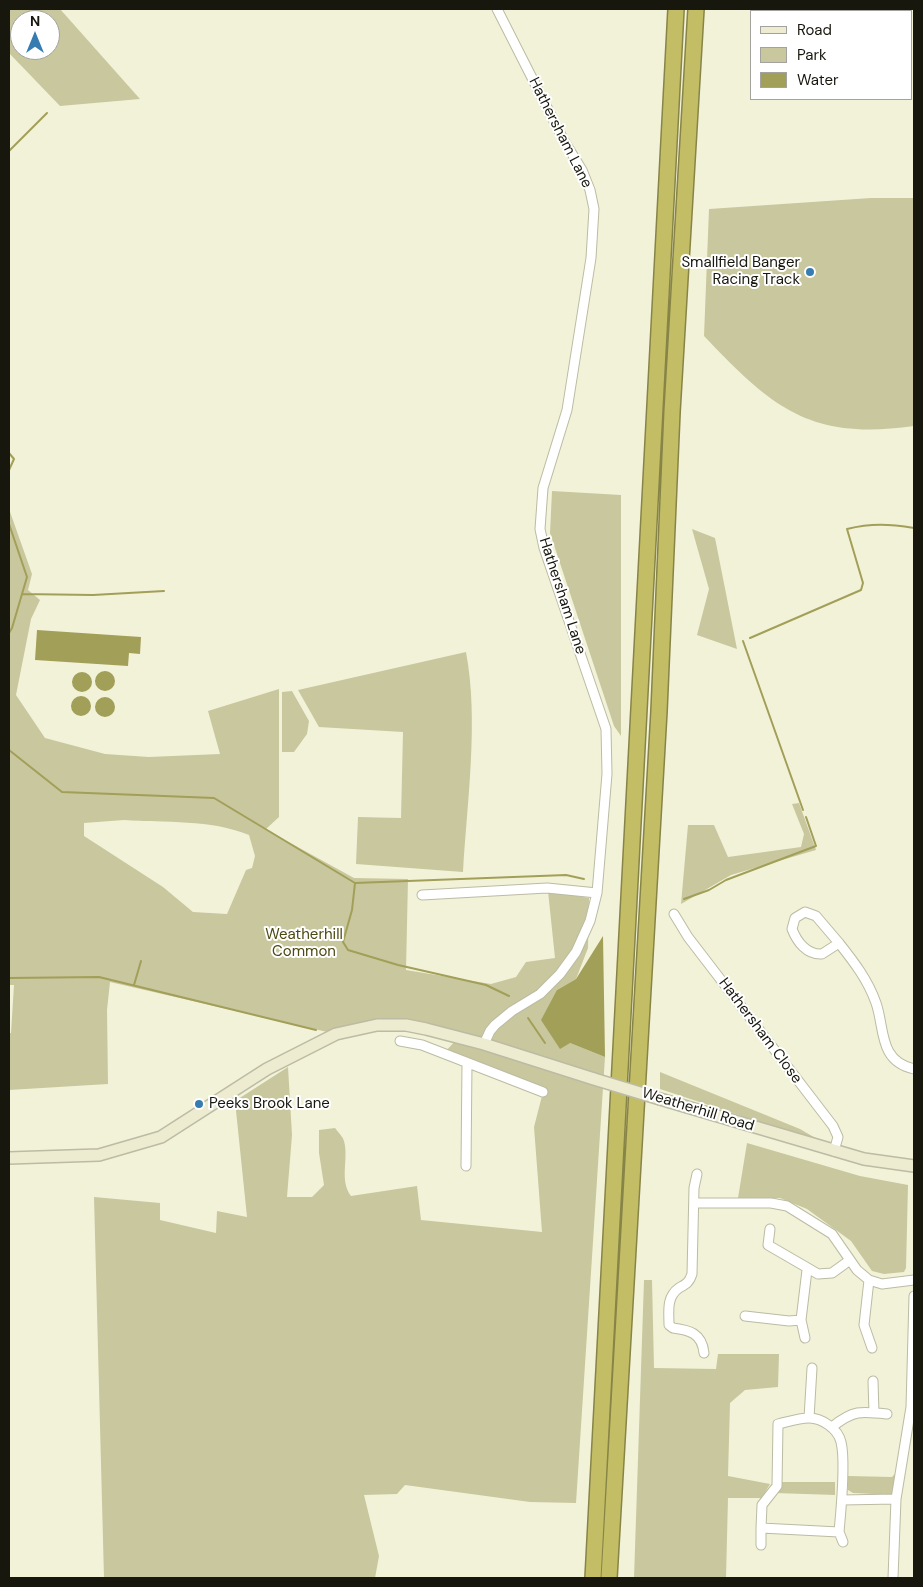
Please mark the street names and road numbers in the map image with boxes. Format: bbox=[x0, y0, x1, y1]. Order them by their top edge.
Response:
street label: Hathersham Lane bbox=[524, 75, 596, 191]
street label: Hathersham Lane bbox=[535, 535, 589, 657]
street label: Hathersham Close bbox=[714, 975, 806, 1087]
street label: Weatherhill Road bbox=[640, 1084, 756, 1136]

